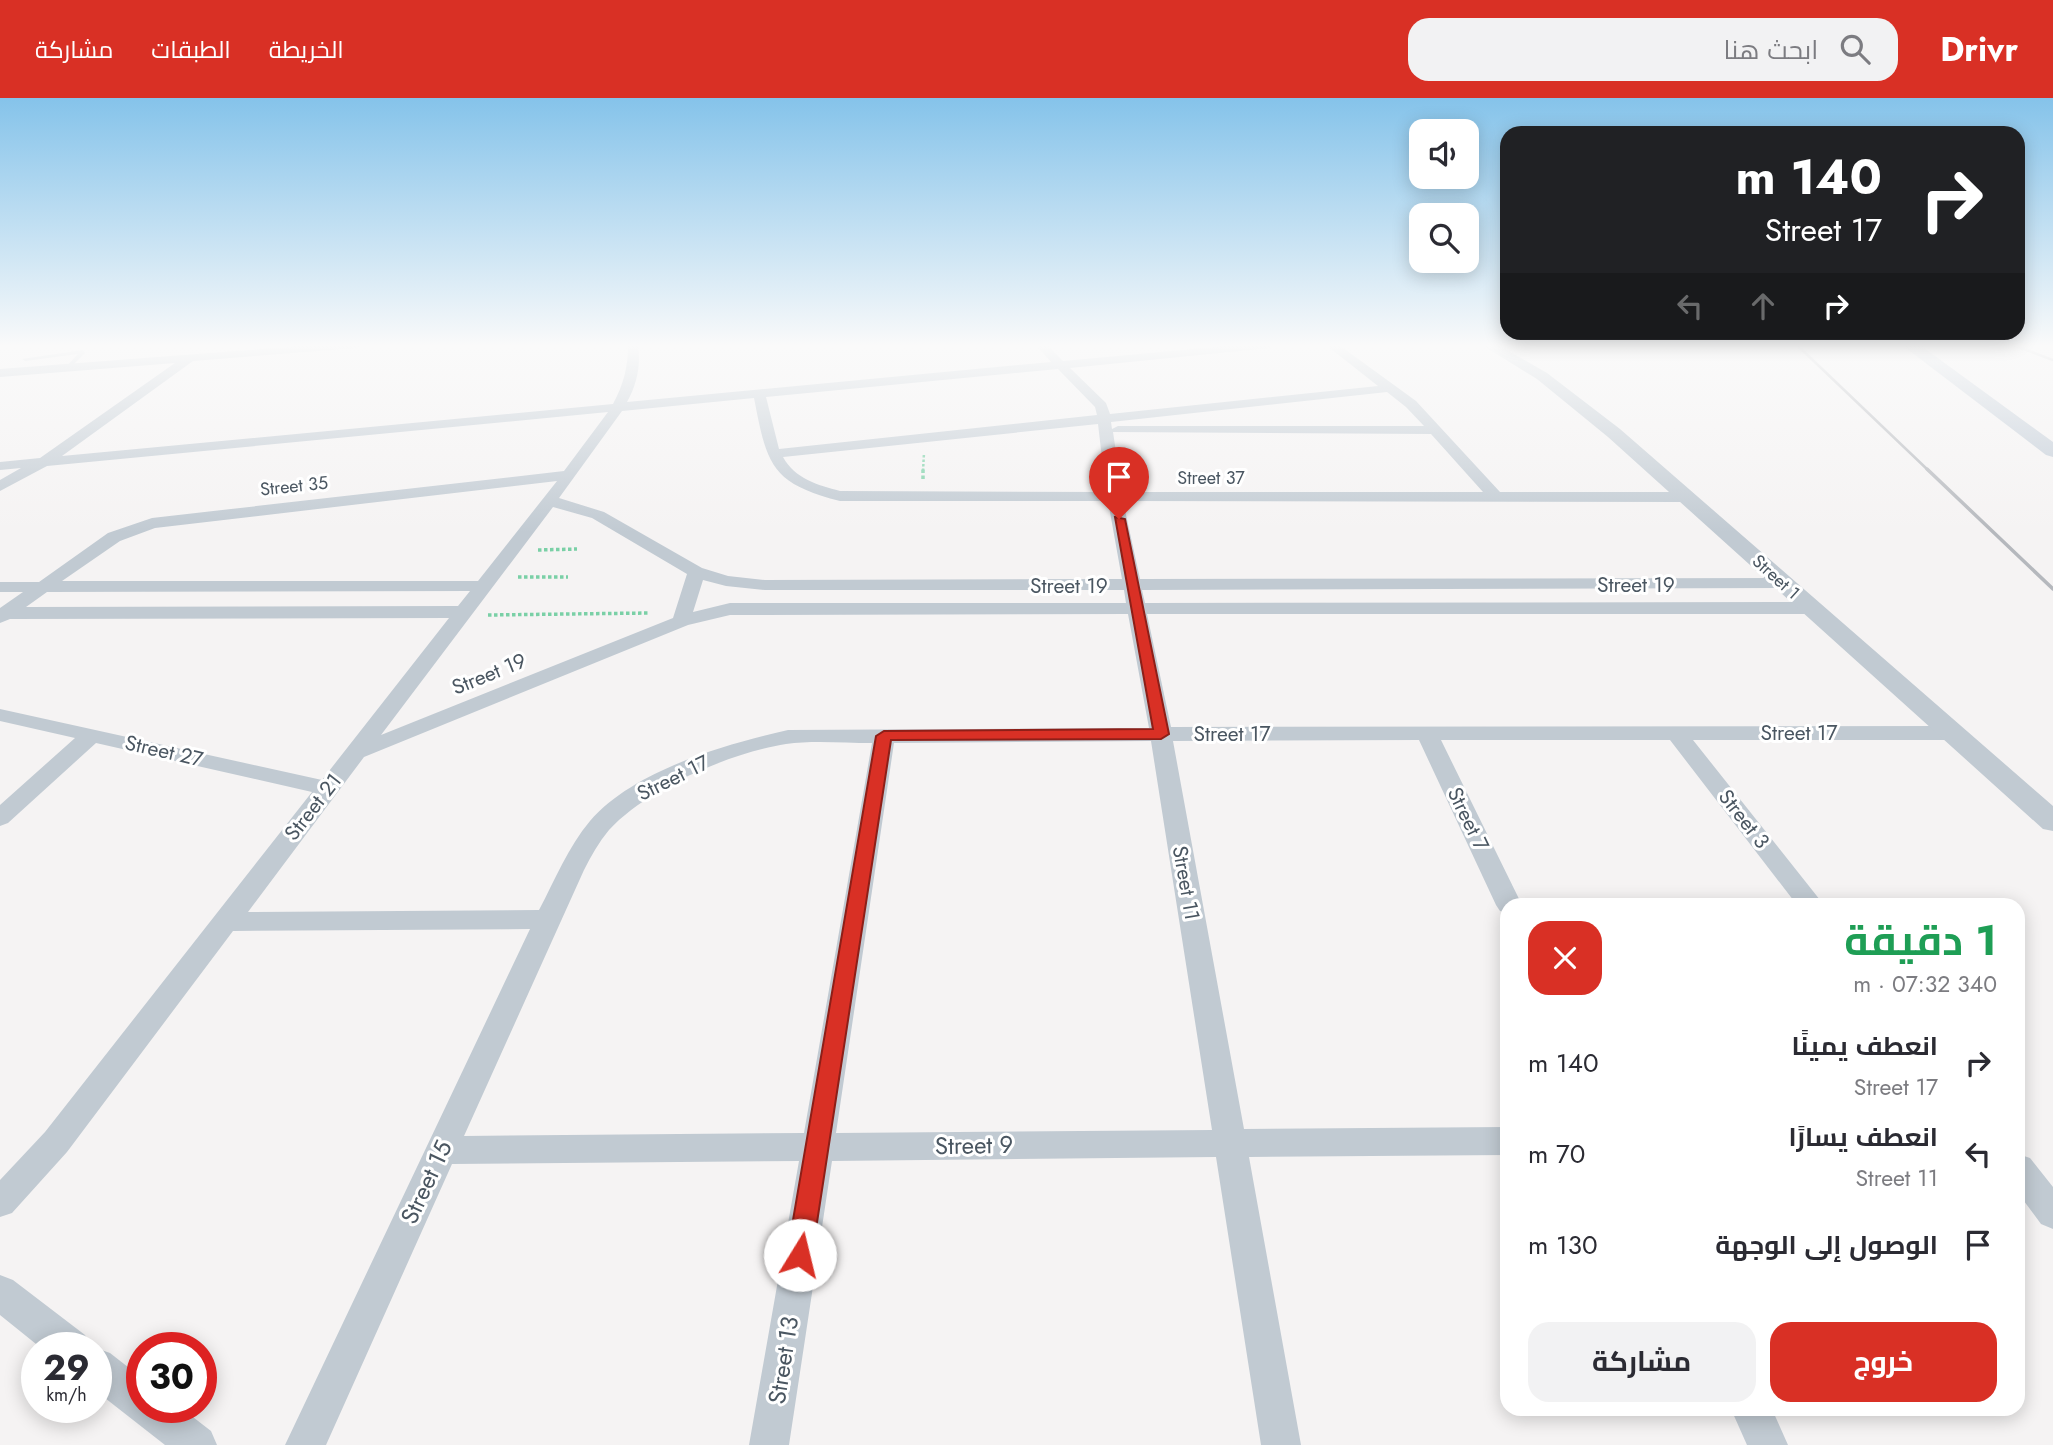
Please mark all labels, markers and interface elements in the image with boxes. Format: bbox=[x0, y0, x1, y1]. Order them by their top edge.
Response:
search box bbox=[1408, 18, 1898, 81]
text: Drivr bbox=[1940, 26, 2018, 73]
icon: search bbox=[1836, 30, 1874, 68]
text: ابحث هنا bbox=[1724, 31, 1818, 69]
text: مشاركة bbox=[35, 32, 113, 67]
text: الطبقات bbox=[151, 32, 231, 67]
text: الخريطة bbox=[269, 32, 344, 67]
map controls bbox=[1409, 119, 1479, 273]
button: sound bbox=[1409, 119, 1479, 189]
text: 140 m bbox=[1736, 142, 1882, 212]
icon: right bbox=[1906, 154, 1997, 245]
button: search bbox=[1409, 203, 1479, 273]
text: Street 17 bbox=[1765, 207, 1882, 253]
icon: left bbox=[1671, 287, 1709, 325]
icon: ahead bbox=[1744, 287, 1782, 325]
icon: right bbox=[1817, 287, 1855, 325]
pin bbox=[1089, 447, 1149, 519]
icon: arrive bbox=[1100, 458, 1138, 496]
street label: Street 37 bbox=[1177, 465, 1245, 491]
street label: Street 35 bbox=[259, 470, 329, 502]
street label: Street 1 bbox=[1746, 548, 1806, 606]
street label: Street 19 bbox=[1597, 570, 1675, 600]
street label: Street 19 bbox=[1030, 571, 1108, 601]
street label: Street 19 bbox=[447, 645, 531, 703]
street label: Street 17 bbox=[1761, 718, 1837, 748]
street label: Street 17 bbox=[1194, 719, 1270, 749]
street label: Street 27 bbox=[122, 727, 206, 775]
street label: Street 17 bbox=[632, 748, 714, 808]
street label: Street 21 bbox=[277, 767, 349, 847]
street label: Street 7 bbox=[1440, 782, 1496, 856]
street label: Street 3 bbox=[1711, 783, 1777, 855]
street label: Street 11 bbox=[1165, 843, 1207, 923]
text: 1 دقيقة bbox=[1844, 910, 1997, 971]
button: close bbox=[1528, 921, 1602, 995]
text: 340 m · 07:32 bbox=[1853, 967, 1997, 1001]
text: انعطف يمينًا bbox=[1792, 1027, 1938, 1065]
text: 140 m bbox=[1528, 1044, 1599, 1082]
icon: right bbox=[1959, 1044, 1997, 1082]
text: Street 17 bbox=[1854, 1070, 1938, 1104]
text: انعطف يسارًا bbox=[1788, 1118, 1938, 1156]
street label: Street 9 bbox=[935, 1127, 1013, 1163]
street label: Street 15 bbox=[391, 1134, 461, 1230]
text: 70 m bbox=[1528, 1135, 1585, 1173]
icon: left bbox=[1959, 1135, 1997, 1173]
text: Street 11 bbox=[1856, 1161, 1938, 1195]
position arrow bbox=[763, 1218, 837, 1292]
text: 130 m bbox=[1528, 1226, 1598, 1264]
text: الوصول إلى الوجهة bbox=[1715, 1226, 1938, 1264]
icon: arrive bbox=[1959, 1226, 1997, 1264]
street label: Street 13 bbox=[759, 1314, 807, 1406]
button: مشاركة bbox=[1528, 1322, 1756, 1402]
button: خروج bbox=[1770, 1322, 1997, 1402]
speed limit sign: 30 bbox=[126, 1332, 217, 1423]
text: 29 bbox=[43, 1343, 90, 1393]
text: km/h bbox=[46, 1382, 87, 1408]

